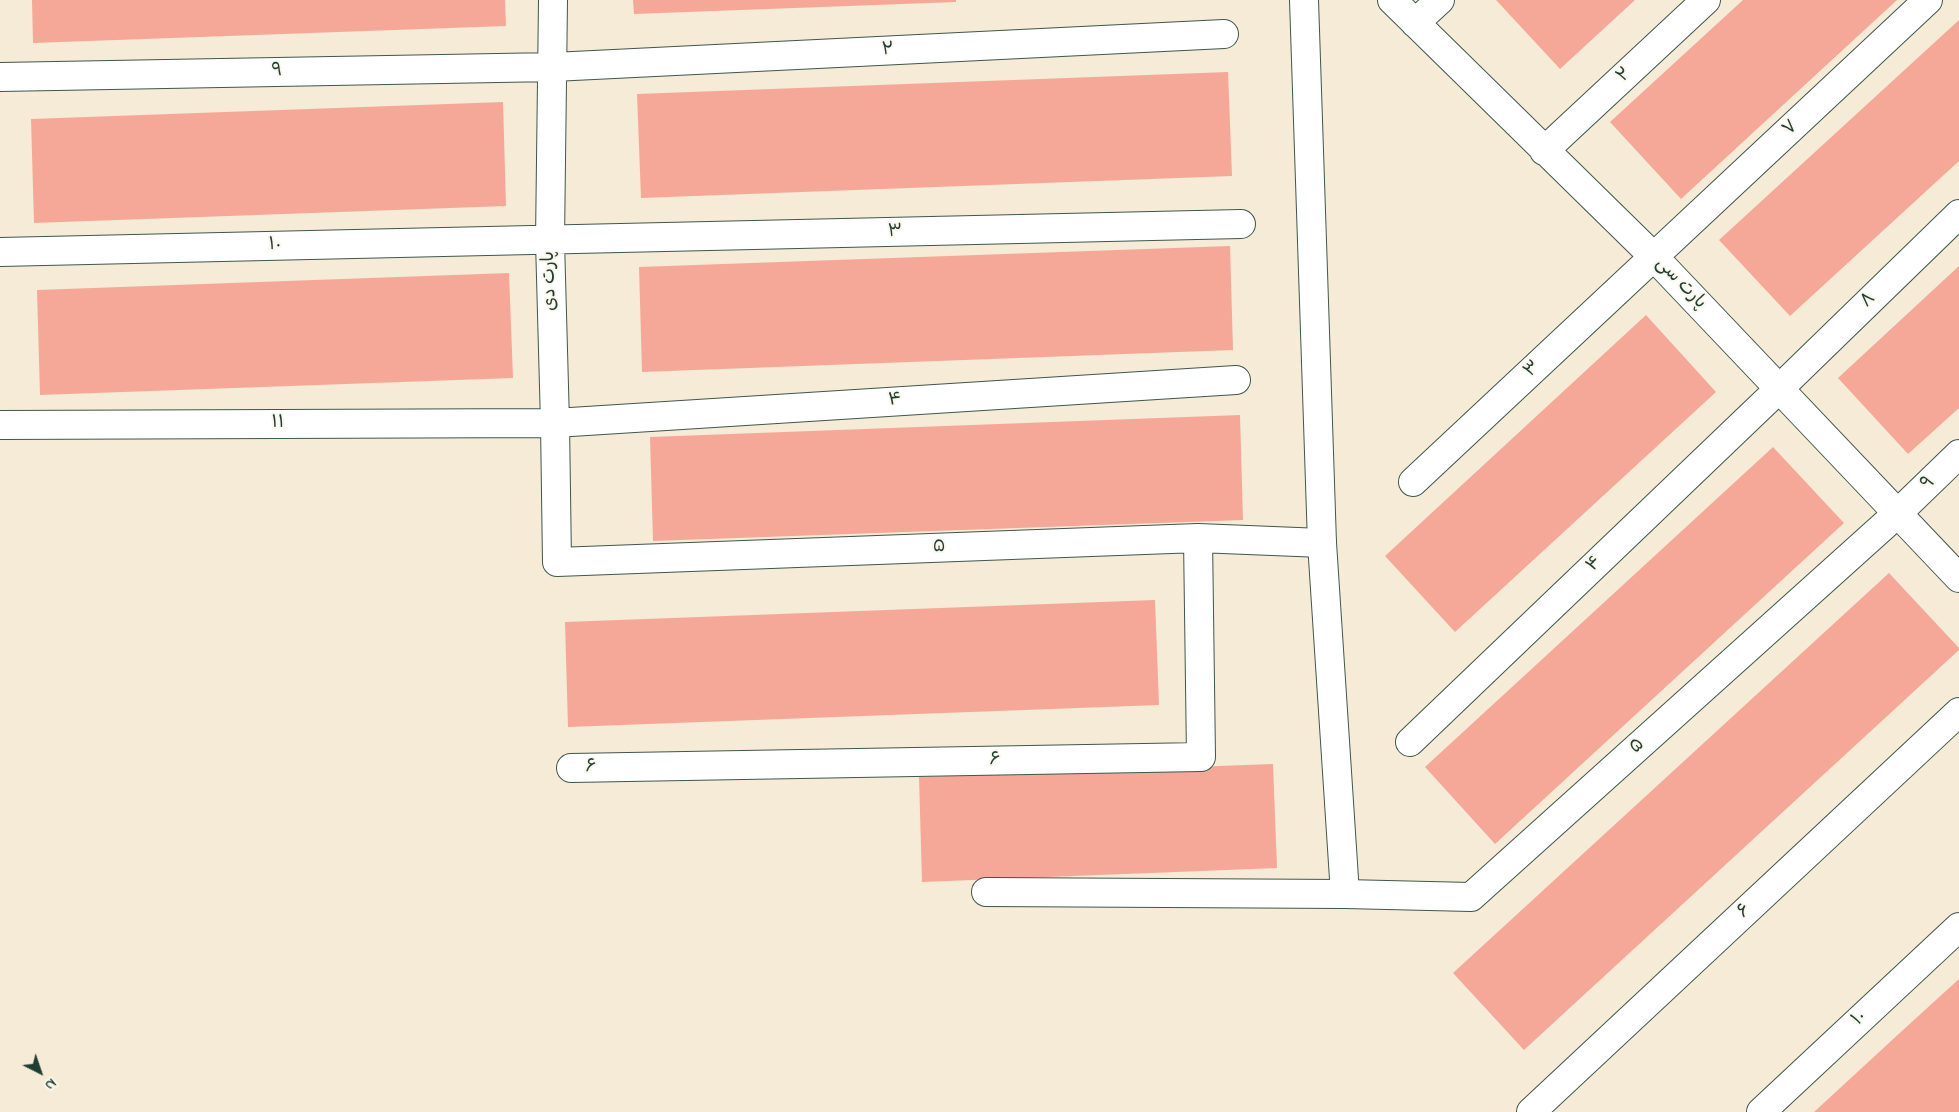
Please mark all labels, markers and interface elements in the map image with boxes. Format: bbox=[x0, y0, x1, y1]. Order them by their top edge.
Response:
street label: ۲ bbox=[881, 40, 895, 62]
street label: ۹ bbox=[271, 61, 283, 83]
street label: ۲ bbox=[1613, 64, 1637, 88]
street label: ۷ bbox=[1779, 117, 1803, 141]
street label: ۳ bbox=[887, 222, 903, 244]
street label: ۱۰ bbox=[269, 235, 281, 257]
street label: پارت دی bbox=[539, 251, 563, 311]
street label: پارت سی bbox=[1650, 254, 1710, 314]
street label: ۸ bbox=[1857, 289, 1881, 313]
street label: ۳ bbox=[1520, 357, 1546, 383]
street label: ۴ bbox=[888, 390, 902, 412]
street label: ۱۱ bbox=[271, 413, 285, 435]
street label: ۹ bbox=[1917, 472, 1941, 496]
street label: ۵ bbox=[932, 537, 946, 559]
street label: ۴ bbox=[1583, 553, 1607, 577]
street label: ۵ bbox=[1626, 735, 1650, 759]
street label: ۶ bbox=[989, 750, 1001, 772]
street label: ۶ bbox=[585, 757, 597, 779]
street label: ۶ bbox=[1734, 900, 1756, 924]
street label: ۱۰ bbox=[1848, 1007, 1872, 1031]
north arrow bbox=[15, 1047, 65, 1097]
text: N bbox=[40, 1073, 61, 1095]

